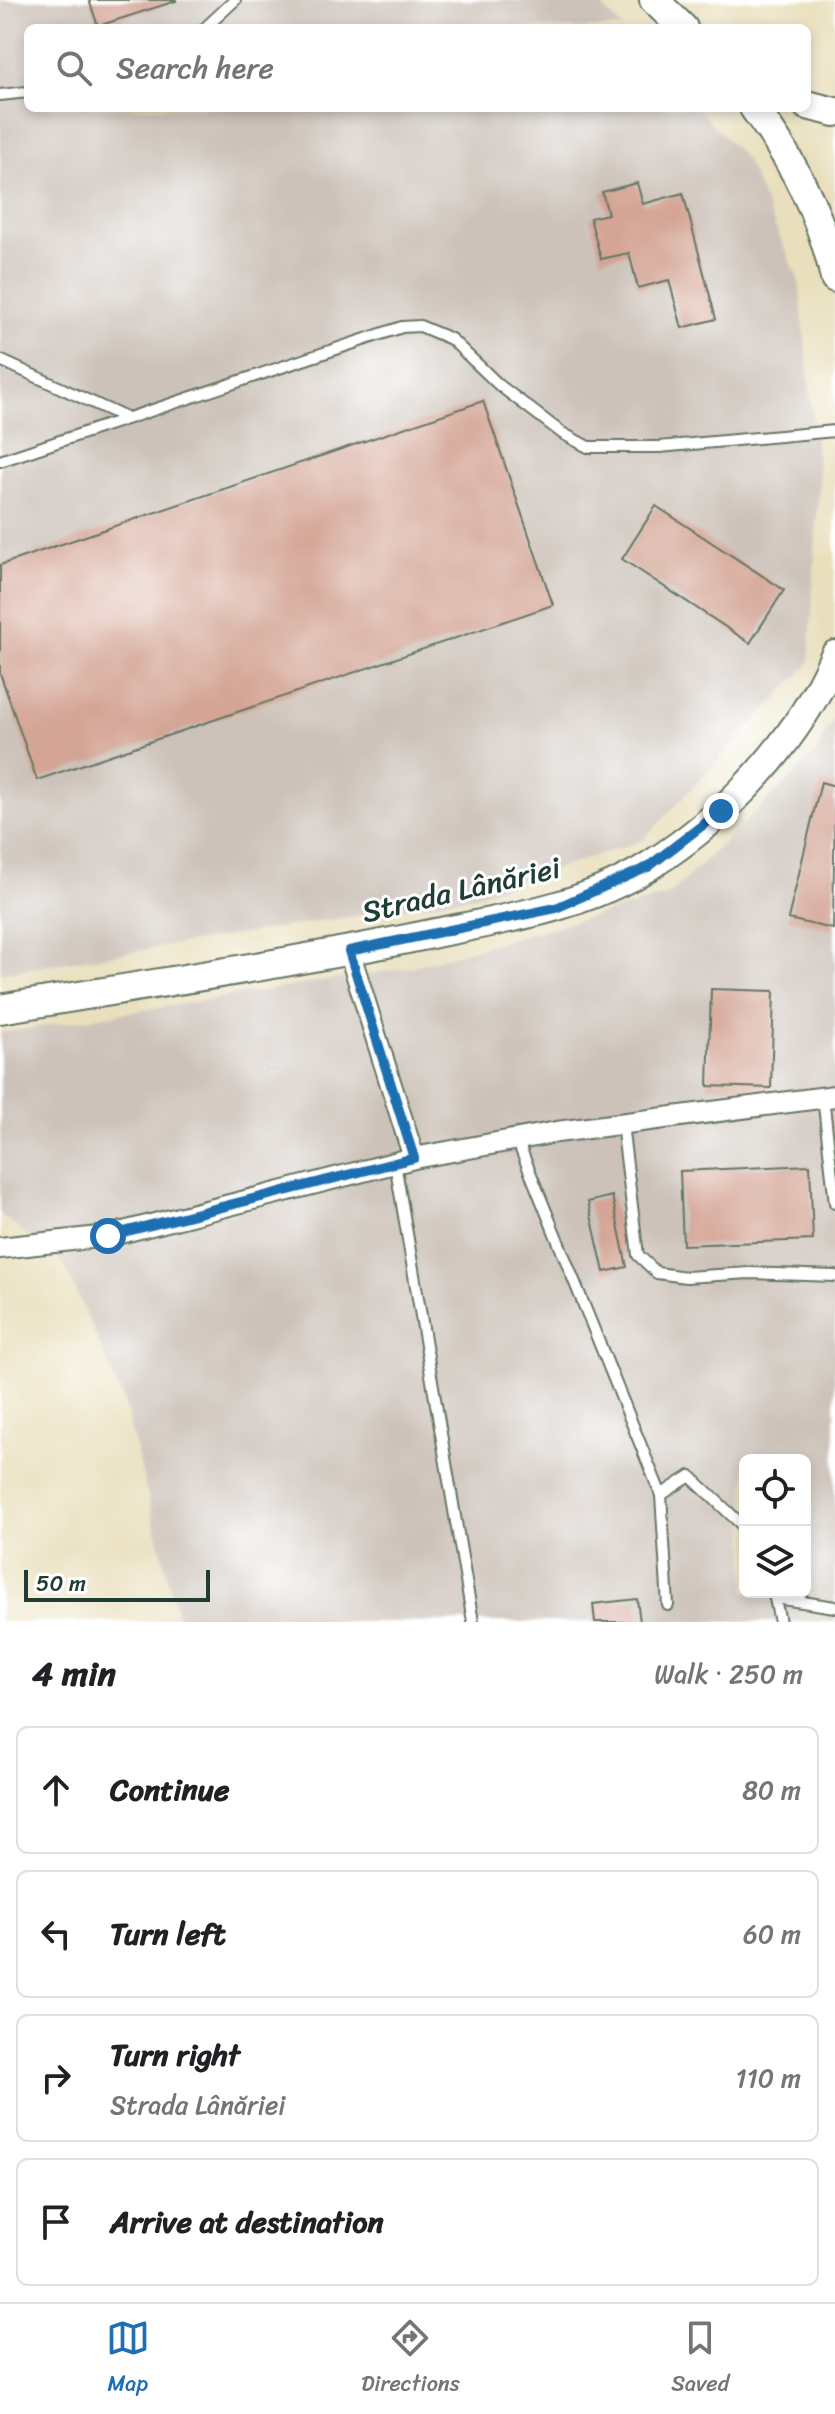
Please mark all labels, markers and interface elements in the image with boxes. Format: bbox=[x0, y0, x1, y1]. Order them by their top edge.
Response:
search box bbox=[24, 24, 811, 112]
text: Search here bbox=[116, 41, 274, 95]
icon: search bbox=[52, 46, 96, 90]
route end bbox=[703, 793, 739, 829]
street label: Strada Lânăriei bbox=[356, 841, 566, 939]
route start bbox=[90, 1218, 126, 1254]
map controls bbox=[739, 1454, 811, 1598]
button: locate bbox=[739, 1454, 811, 1526]
button: layers bbox=[739, 1526, 811, 1598]
text: 50 m bbox=[36, 1564, 86, 1603]
scale bar bbox=[24, 1566, 210, 1602]
text: 4 min bbox=[32, 1644, 116, 1704]
text: Walk · 250 m bbox=[654, 1651, 803, 1697]
text: Continue bbox=[110, 1763, 229, 1817]
text: 80 m bbox=[742, 1767, 801, 1813]
icon: ahead bbox=[34, 1768, 78, 1812]
text: Turn left bbox=[110, 1907, 226, 1961]
text: 60 m bbox=[743, 1911, 801, 1957]
icon: left bbox=[34, 1912, 78, 1956]
text: Turn right bbox=[110, 2028, 240, 2082]
text: 110 m bbox=[736, 2055, 801, 2101]
icon: right bbox=[34, 2056, 78, 2100]
text: Strada Lânăriei bbox=[110, 2082, 285, 2128]
text: Arrive at destination bbox=[110, 2195, 384, 2249]
icon: arrive bbox=[34, 2200, 78, 2244]
tab: Map bbox=[106, 2316, 150, 2403]
tab: Directions bbox=[361, 2316, 460, 2403]
tab: Saved bbox=[671, 2316, 729, 2403]

